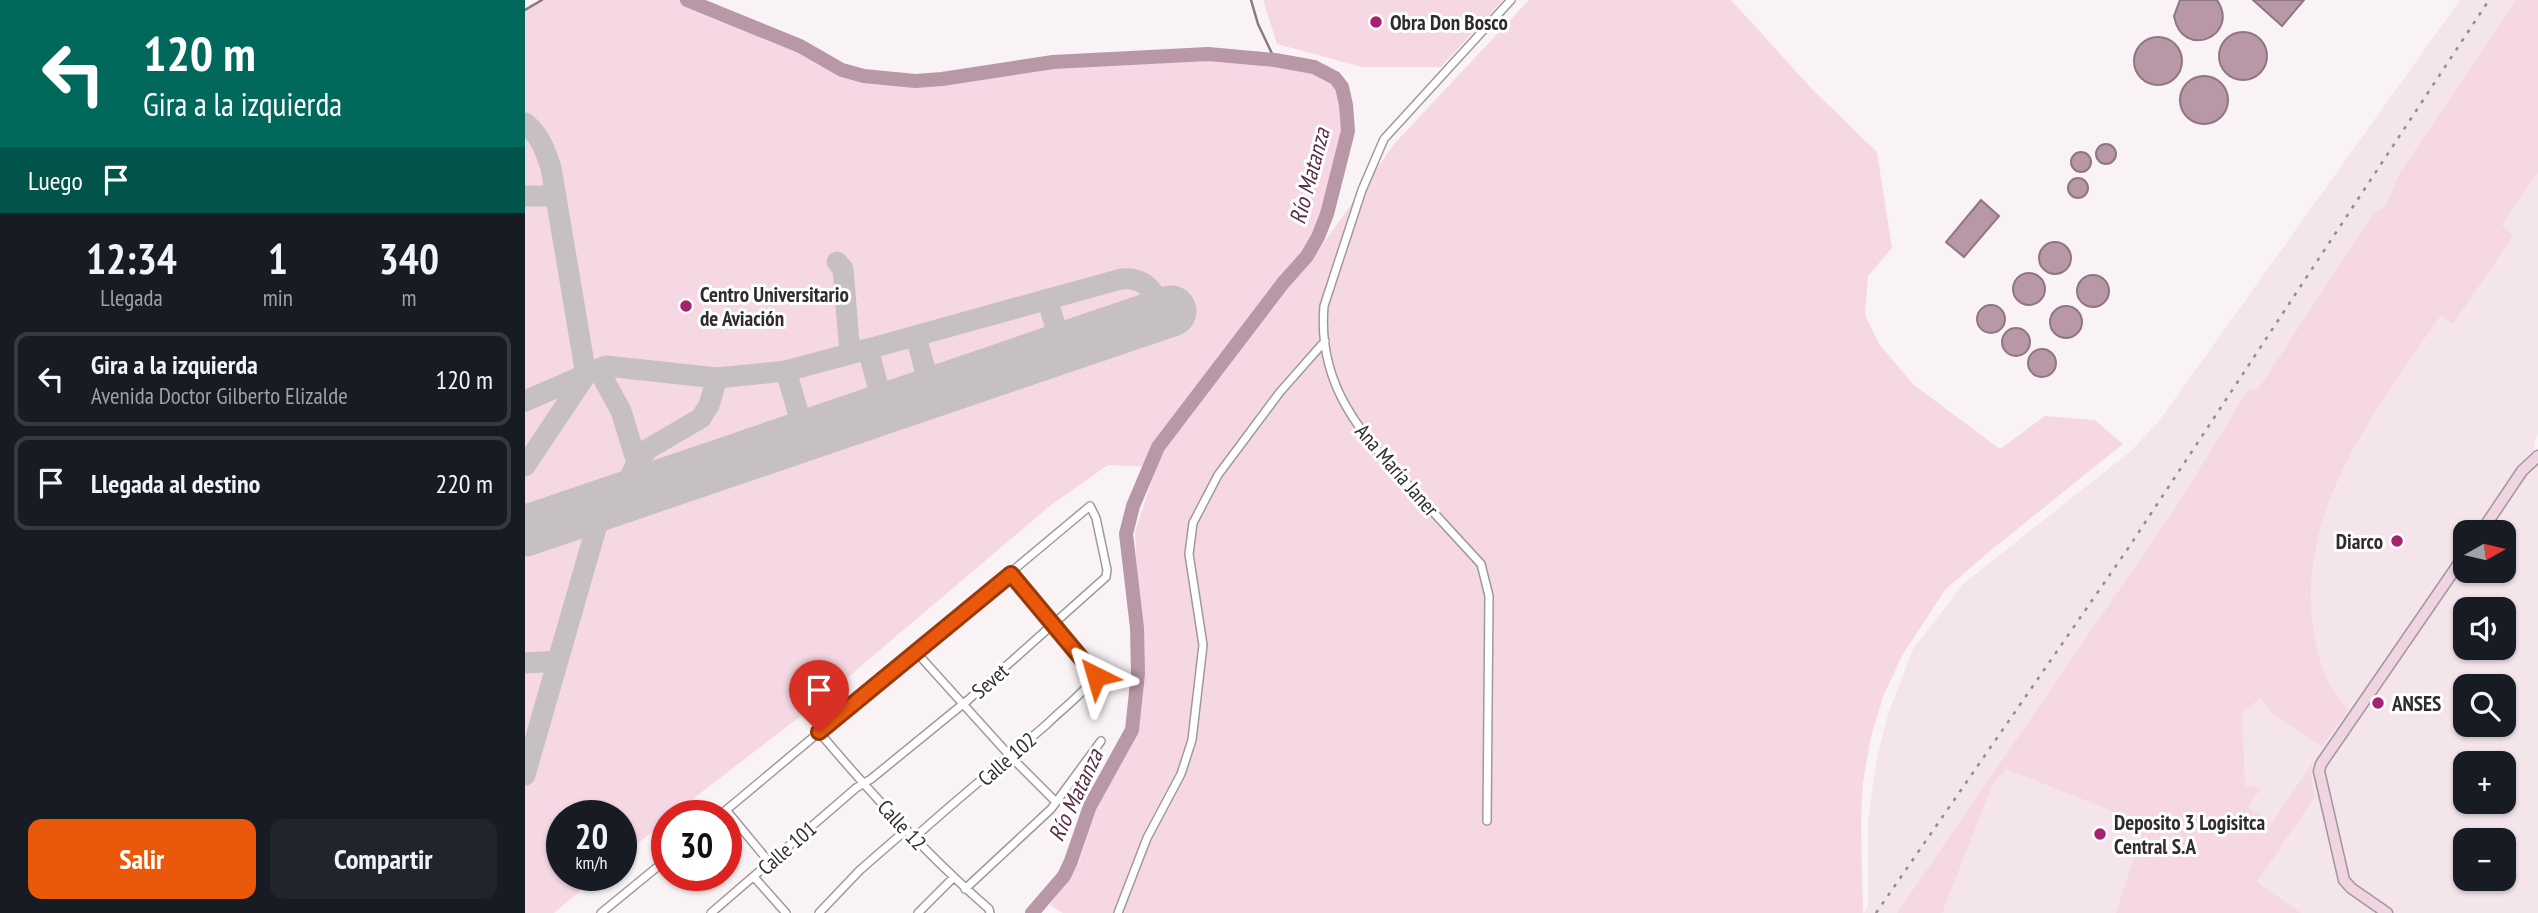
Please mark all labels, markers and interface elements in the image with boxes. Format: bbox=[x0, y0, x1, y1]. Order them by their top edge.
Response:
place label: Obra Don Bosco bbox=[1390, 9, 1508, 36]
marker: Obra Don Bosco bbox=[1368, 14, 1384, 30]
text: 120 m bbox=[143, 21, 256, 85]
icon: left bbox=[28, 28, 119, 119]
text: Gira a la izquierda bbox=[143, 83, 342, 125]
water label: Río Matanza bbox=[1282, 123, 1336, 227]
icon: arrive bbox=[97, 161, 135, 199]
text: Luego bbox=[28, 164, 83, 197]
text: 12:34 bbox=[86, 231, 177, 286]
text: 1 bbox=[268, 231, 288, 286]
text: 340 bbox=[379, 231, 439, 286]
place label: Centro Universitario de Aviación bbox=[700, 281, 849, 332]
text: Llegada bbox=[100, 283, 163, 312]
text: min bbox=[263, 283, 293, 312]
text: m bbox=[401, 283, 416, 312]
marker: Centro Universitario de Aviación bbox=[678, 298, 694, 314]
text: Gira a la izquierda bbox=[91, 348, 258, 381]
icon: left bbox=[32, 360, 70, 398]
text: 120 m bbox=[435, 363, 493, 396]
text: Avenida Doctor Gilberto Elizalde bbox=[91, 381, 348, 410]
street label: Ana María Janer bbox=[1349, 418, 1445, 522]
icon: arrive bbox=[32, 464, 70, 502]
text: Llegada al destino bbox=[91, 467, 260, 500]
text: 220 m bbox=[435, 467, 493, 500]
north arrow bbox=[2453, 520, 2517, 583]
map controls bbox=[2453, 520, 2516, 891]
place label: Diarco bbox=[2336, 528, 2383, 555]
marker: Diarco bbox=[2389, 533, 2405, 549]
button: sound bbox=[2453, 597, 2516, 660]
position arrow bbox=[1059, 639, 1133, 713]
street label: Sevet bbox=[966, 658, 1014, 704]
pin bbox=[789, 660, 849, 732]
icon: arrive bbox=[800, 671, 838, 709]
button: search bbox=[2453, 674, 2516, 737]
place label: ANSES bbox=[2391, 690, 2441, 717]
marker: ANSES bbox=[2370, 695, 2386, 711]
street label: Calle 102 bbox=[972, 726, 1042, 792]
water label: Río Matanza bbox=[1041, 743, 1110, 845]
button: + bbox=[2453, 751, 2516, 814]
street label: Calle 12 bbox=[872, 794, 932, 856]
speed limit sign: 30 bbox=[651, 800, 742, 891]
place label: Deposito 3 Logisitca Central S.A bbox=[2114, 809, 2265, 860]
text: 20 bbox=[575, 813, 608, 859]
street label: Calle 101 bbox=[752, 815, 822, 881]
button: Salir bbox=[28, 819, 256, 899]
button: Compartir bbox=[270, 819, 497, 899]
marker: Deposito 3 Logisitca Central S.A bbox=[2092, 826, 2108, 842]
button: − bbox=[2453, 828, 2516, 891]
text: km/h bbox=[576, 851, 607, 874]

